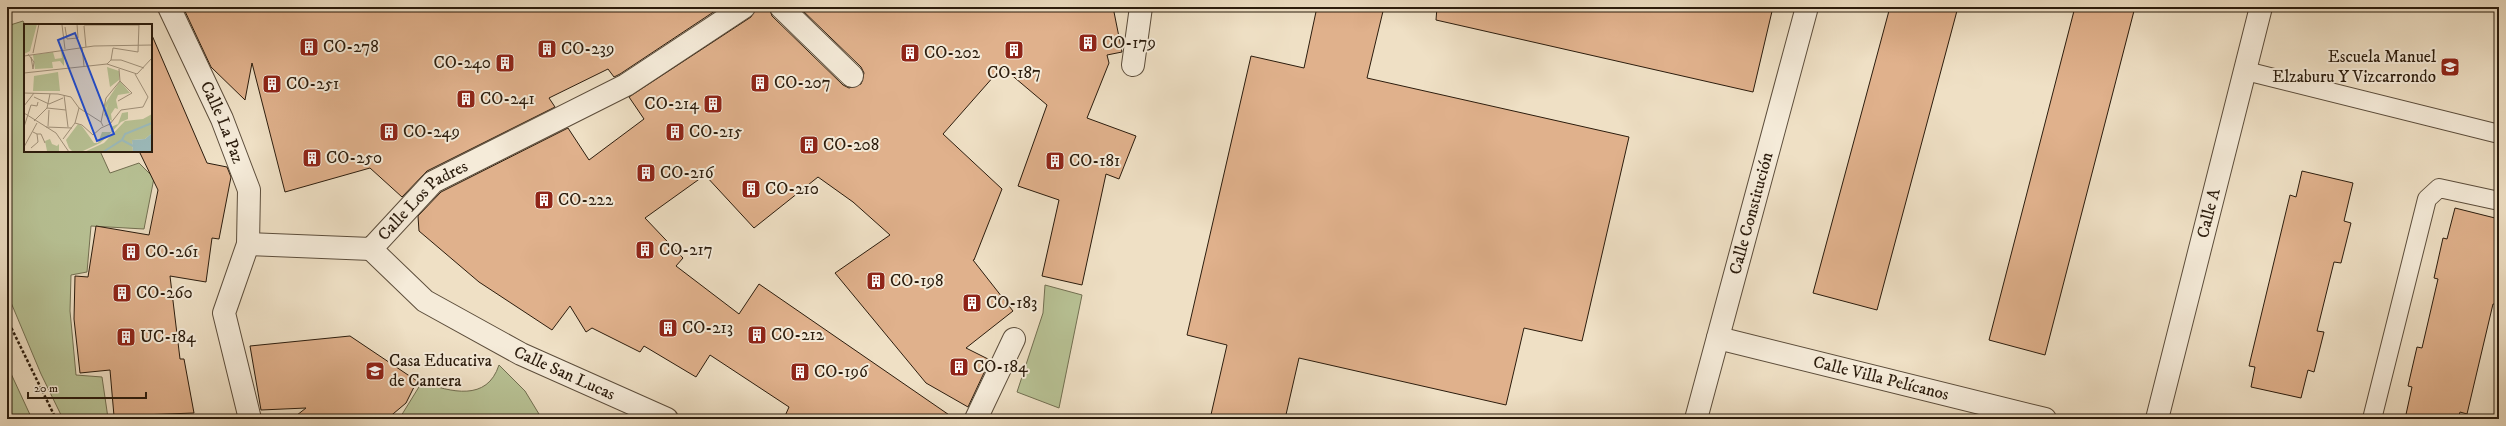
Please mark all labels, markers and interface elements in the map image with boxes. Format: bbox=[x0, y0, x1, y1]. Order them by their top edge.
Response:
inset map bbox=[24, 24, 152, 152]
building icon: CO-179 bbox=[1077, 32, 1099, 54]
place label: CO-179 bbox=[1102, 32, 1156, 54]
building icon: CO-278 bbox=[298, 36, 320, 58]
place label: CO-278 bbox=[323, 36, 379, 58]
building icon: CO-239 bbox=[536, 38, 558, 60]
place label: CO-239 bbox=[561, 38, 614, 60]
building icon: CO-187 bbox=[1003, 39, 1025, 61]
building icon: CO-202 bbox=[899, 42, 921, 64]
place label: CO-202 bbox=[924, 42, 981, 64]
place label: Escuela Manuel Elzaburu Y Vizcarrondo bbox=[2272, 46, 2436, 88]
place label: CO-240 bbox=[433, 52, 491, 74]
building icon: CO-240 bbox=[494, 52, 516, 74]
school or university icon: Escuela Manuel Elzaburu Y Vizcarrondo bbox=[2439, 56, 2461, 78]
place label: CO-187 bbox=[987, 62, 1041, 84]
building icon: CO-207 bbox=[749, 72, 771, 94]
place label: CO-207 bbox=[774, 72, 831, 94]
building icon: CO-251 bbox=[261, 73, 283, 95]
place label: CO-251 bbox=[286, 73, 339, 95]
street label: Calle La Paz bbox=[195, 78, 249, 167]
building icon: CO-241 bbox=[455, 88, 477, 110]
place label: CO-241 bbox=[480, 88, 535, 110]
place label: CO-214 bbox=[644, 93, 700, 115]
building icon: CO-214 bbox=[702, 93, 724, 115]
building icon: CO-249 bbox=[378, 121, 400, 143]
place label: CO-249 bbox=[403, 121, 460, 143]
building icon: CO-215 bbox=[664, 121, 686, 143]
place label: CO-215 bbox=[689, 121, 743, 143]
building icon: CO-208 bbox=[798, 134, 820, 156]
place label: CO-208 bbox=[823, 134, 879, 156]
building icon: CO-250 bbox=[301, 147, 323, 169]
place label: CO-250 bbox=[326, 147, 382, 169]
building icon: CO-181 bbox=[1044, 150, 1066, 172]
place label: CO-181 bbox=[1069, 150, 1120, 172]
street label: Calle Constitución bbox=[1724, 150, 1778, 277]
street label: Calle Los Padres bbox=[373, 155, 472, 246]
building icon: CO-216 bbox=[635, 162, 657, 184]
place label: CO-216 bbox=[660, 162, 715, 184]
building icon: CO-210 bbox=[740, 178, 762, 200]
place label: CO-210 bbox=[765, 178, 819, 200]
street label: Calle A bbox=[2192, 186, 2226, 240]
building icon: CO-222 bbox=[533, 189, 555, 211]
place label: CO-222 bbox=[558, 189, 614, 211]
building icon: CO-217 bbox=[634, 239, 656, 261]
place label: CO-217 bbox=[659, 239, 713, 261]
building icon: CO-261 bbox=[120, 241, 142, 263]
place label: CO-261 bbox=[145, 241, 199, 263]
building icon: CO-198 bbox=[865, 270, 887, 292]
place label: CO-198 bbox=[890, 270, 943, 292]
building icon: CO-260 bbox=[111, 282, 133, 304]
place label: CO-260 bbox=[136, 282, 193, 304]
building icon: CO-183 bbox=[961, 292, 983, 314]
place label: CO-183 bbox=[986, 292, 1037, 314]
building icon: CO-213 bbox=[657, 317, 679, 339]
place label: CO-213 bbox=[682, 317, 733, 339]
building icon: CO-212 bbox=[746, 324, 768, 346]
place label: CO-212 bbox=[771, 324, 825, 346]
building icon: UC-184 bbox=[115, 326, 137, 348]
place label: UC-184 bbox=[140, 326, 197, 348]
street label: Calle San Lucas bbox=[510, 341, 619, 406]
place label: Casa Educativa de Cantera bbox=[389, 350, 493, 392]
street label: Calle Villa Pelícanos bbox=[1811, 351, 1952, 406]
building icon: CO-184 bbox=[948, 356, 970, 378]
place label: CO-184 bbox=[973, 356, 1029, 378]
school or university icon: Casa Educativa de Cantera bbox=[364, 360, 386, 382]
building icon: CO-196 bbox=[789, 361, 811, 383]
place label: CO-196 bbox=[814, 361, 869, 383]
scale bar bbox=[28, 374, 146, 400]
text: 20 m bbox=[34, 381, 58, 396]

